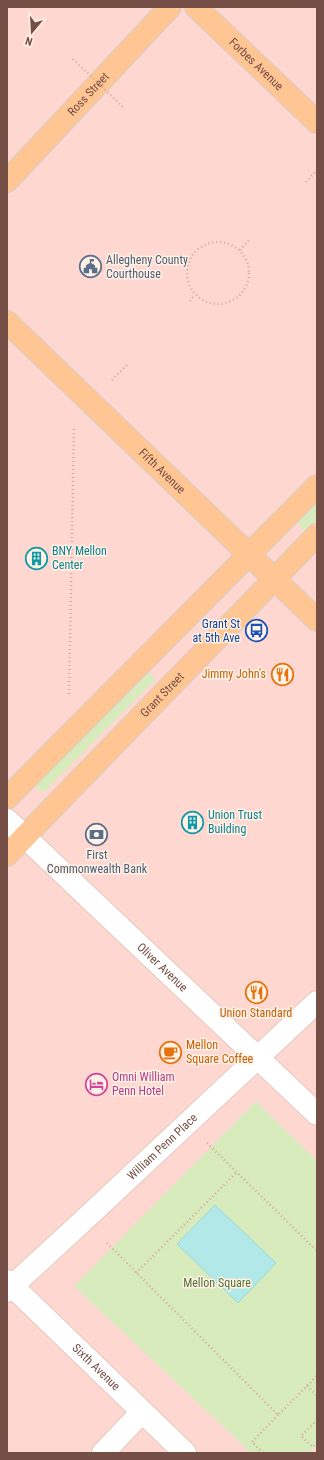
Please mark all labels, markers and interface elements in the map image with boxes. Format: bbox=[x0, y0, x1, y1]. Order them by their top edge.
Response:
north arrow bbox=[12, 12, 52, 52]
text: N bbox=[24, 34, 34, 48]
street label: Forbes Avenue bbox=[226, 35, 287, 94]
street label: Ross Street bbox=[65, 69, 112, 119]
place label: Allegheny County Courthouse bbox=[106, 253, 188, 281]
public building icon: Allegheny County Courthouse bbox=[78, 254, 104, 280]
street label: Fifth Avenue bbox=[136, 445, 188, 497]
place label: BNY Mellon Center bbox=[52, 544, 107, 572]
building icon: BNY Mellon Center bbox=[23, 545, 49, 571]
place label: Grant St at 5th Ave bbox=[193, 617, 240, 645]
bus stop icon: Grant St at 5th Ave bbox=[243, 618, 269, 644]
restaurant icon: Jimmy John's bbox=[269, 661, 295, 687]
place label: Jimmy John's bbox=[202, 667, 266, 681]
street label: Grant Street bbox=[137, 669, 187, 720]
place label: Union Trust Building bbox=[208, 808, 262, 836]
building icon: Union Trust Building bbox=[179, 809, 205, 835]
bank icon: First Commonwealth Bank bbox=[84, 821, 110, 847]
place label: First Commonwealth Bank bbox=[47, 848, 148, 876]
street label: Oliver Avenue bbox=[134, 940, 191, 995]
restaurant icon: Union Standard bbox=[243, 979, 269, 1005]
place label: Union Standard bbox=[220, 1006, 292, 1020]
place label: Mellon Square Coffee bbox=[186, 1038, 254, 1066]
cafe icon: Mellon Square Coffee bbox=[158, 1039, 184, 1065]
place label: Omni William Penn Hotel bbox=[112, 1070, 175, 1098]
hotel icon: Omni William Penn Hotel bbox=[83, 1071, 109, 1097]
street label: William Penn Place bbox=[124, 1110, 200, 1183]
park label: Mellon Square bbox=[183, 1276, 251, 1290]
street label: Sixth Avenue bbox=[69, 1341, 123, 1394]

